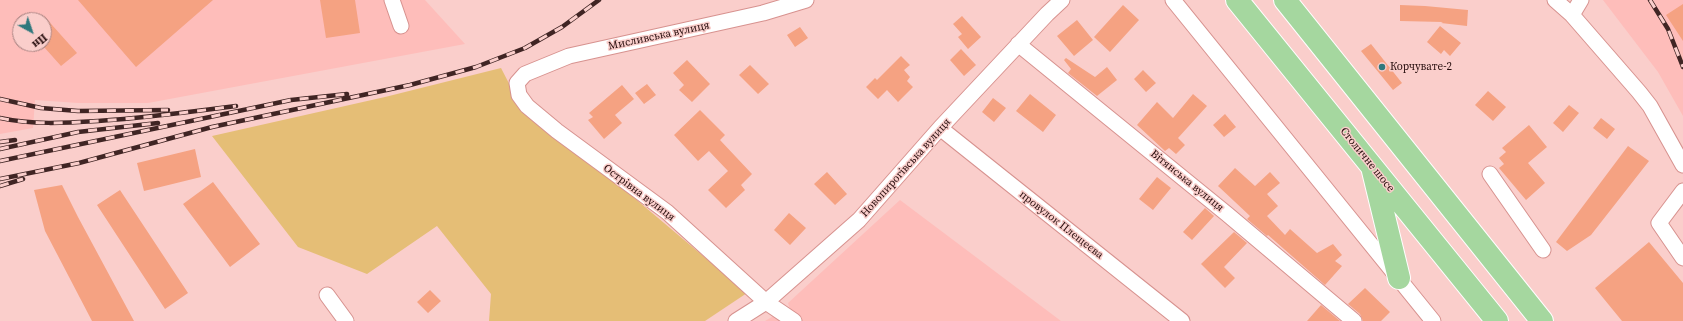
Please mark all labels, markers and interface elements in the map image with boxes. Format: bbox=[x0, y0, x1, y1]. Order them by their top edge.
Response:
north arrow bbox=[12, 12, 52, 52]
street label: Мисливська вулиця bbox=[607, 19, 711, 53]
text: Пн bbox=[29, 30, 50, 51]
place label: Корчувате-2 bbox=[1390, 60, 1452, 74]
marker: Корчувате-2 bbox=[1377, 62, 1387, 72]
street label: Новопирогівська вулиця bbox=[858, 116, 954, 220]
street label: Столичне шосе bbox=[1337, 125, 1397, 195]
street label: Вітянська вулиця bbox=[1148, 147, 1226, 215]
street label: Острівна вулиця bbox=[601, 162, 677, 224]
street label: провулок Плещеєва bbox=[1016, 188, 1106, 262]

